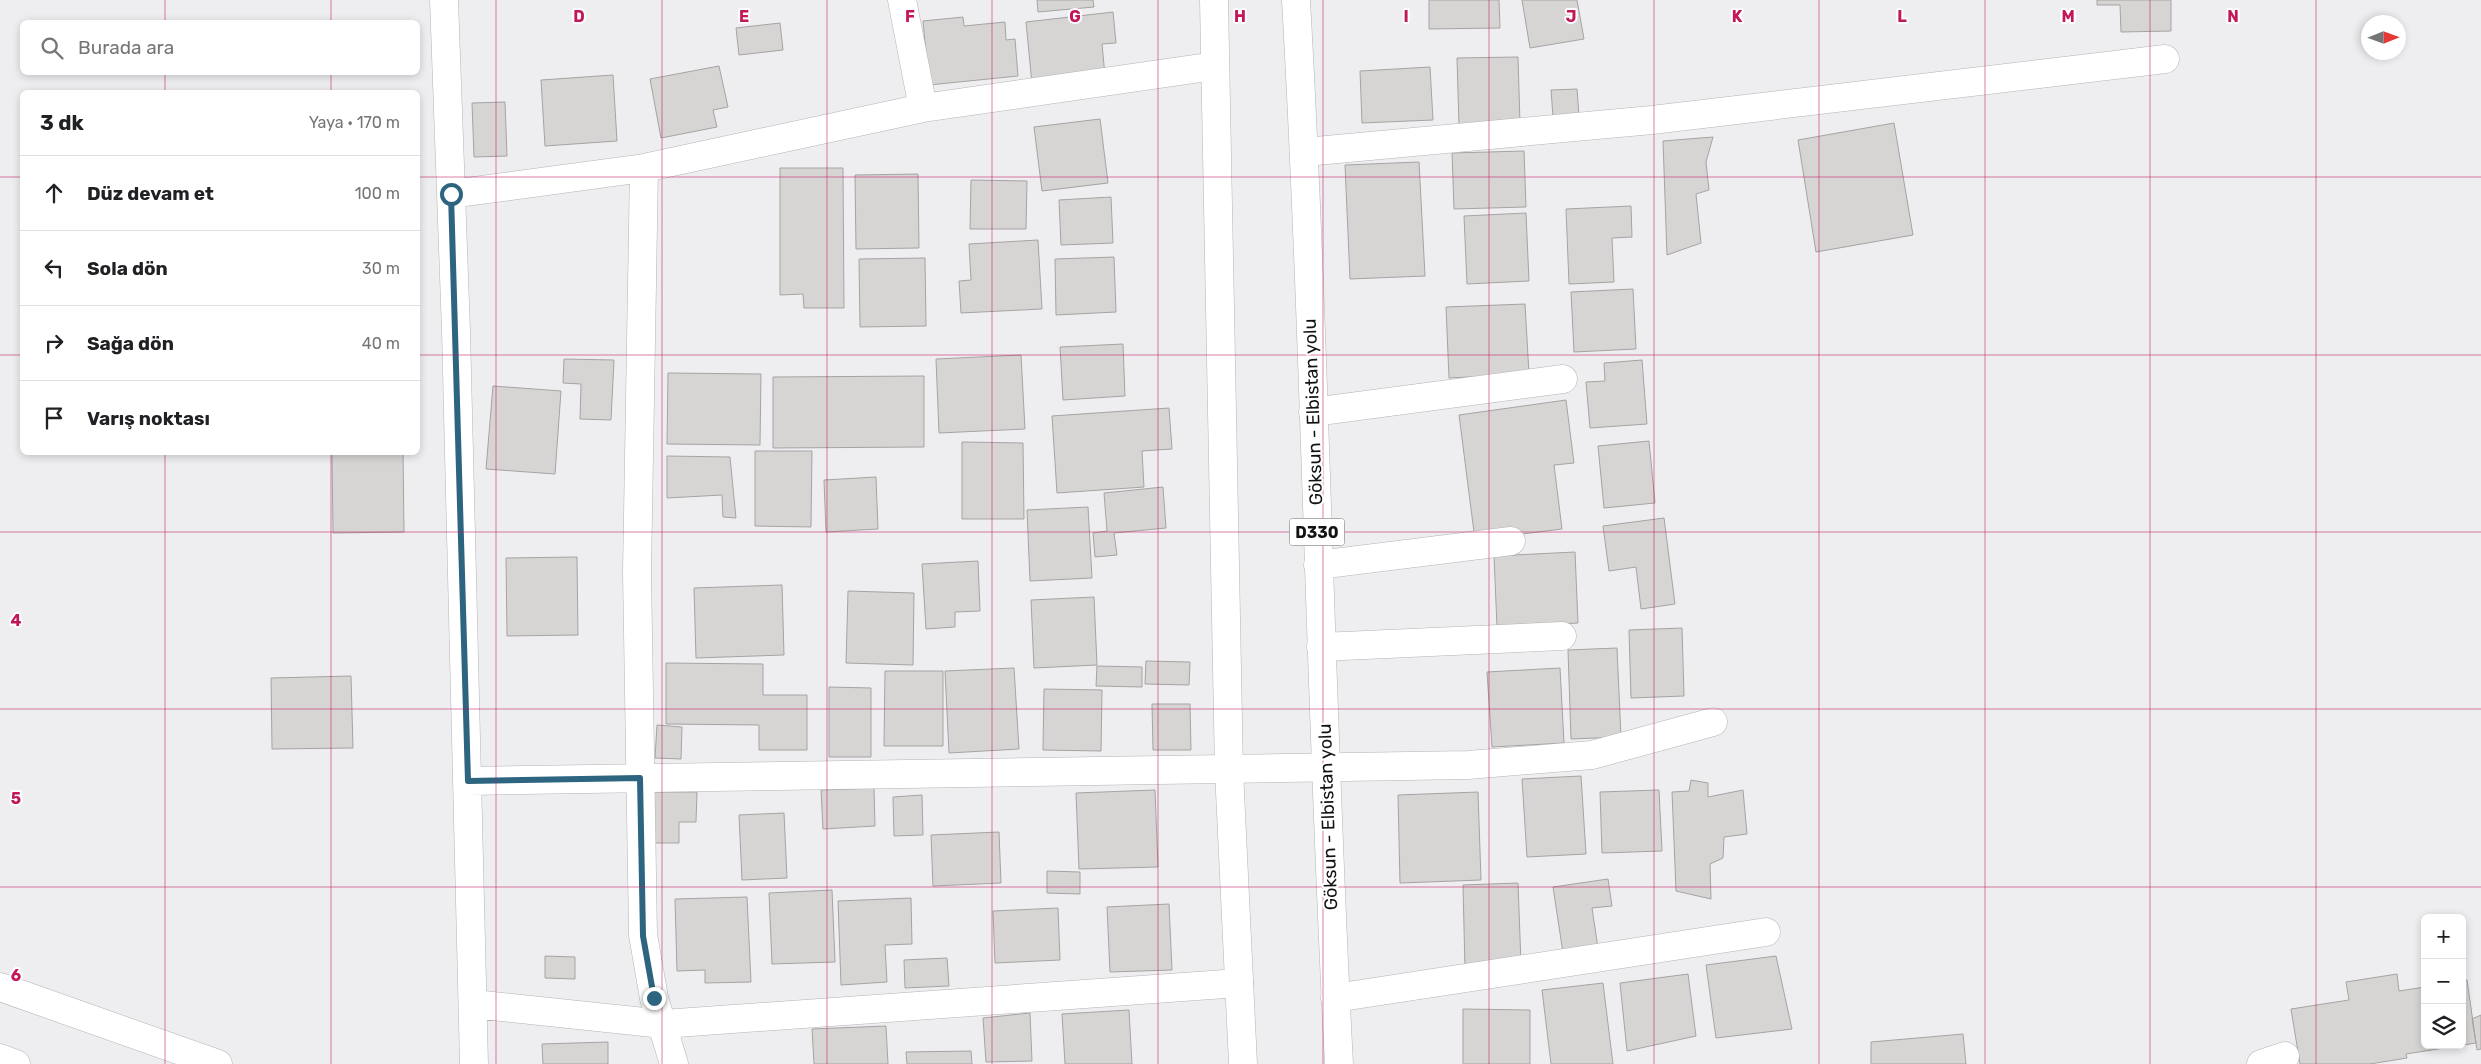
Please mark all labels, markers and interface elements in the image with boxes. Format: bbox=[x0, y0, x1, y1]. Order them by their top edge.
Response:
text: D bbox=[573, 7, 585, 26]
text: E bbox=[739, 7, 749, 26]
text: F bbox=[905, 7, 915, 26]
text: G bbox=[1069, 7, 1081, 26]
text: H bbox=[1234, 7, 1246, 26]
text: I bbox=[1403, 7, 1409, 26]
text: J bbox=[1566, 7, 1576, 26]
text: K bbox=[1732, 7, 1743, 26]
text: L bbox=[1897, 7, 1907, 26]
text: M bbox=[2061, 7, 2075, 26]
text: N bbox=[2227, 7, 2239, 26]
north arrow bbox=[2361, 15, 2406, 60]
search box bbox=[20, 20, 420, 75]
icon: search bbox=[38, 34, 66, 62]
text: Burada ara bbox=[78, 36, 174, 59]
text: 3 dk bbox=[40, 110, 84, 135]
text: Yaya · 170 m bbox=[309, 113, 400, 132]
icon: ahead bbox=[40, 179, 68, 207]
text: Düz devam et bbox=[87, 182, 214, 205]
route start bbox=[440, 183, 463, 206]
text: 100 m bbox=[355, 184, 400, 203]
icon: left bbox=[40, 254, 68, 282]
text: Sola dön bbox=[87, 257, 168, 280]
text: 30 m bbox=[362, 259, 400, 278]
street label: Göksun - Elbistan yolu bbox=[1299, 318, 1327, 506]
icon: right bbox=[40, 329, 68, 357]
text: Sağa dön bbox=[87, 332, 174, 355]
text: 40 m bbox=[362, 334, 400, 353]
icon: arrive bbox=[40, 404, 68, 432]
text: Varış noktası bbox=[87, 407, 210, 430]
road number: D330 bbox=[1290, 518, 1344, 546]
text: 4 bbox=[11, 611, 22, 630]
street label: Göksun - Elbistan yolu bbox=[1314, 723, 1342, 911]
text: 5 bbox=[11, 789, 21, 808]
map controls bbox=[2421, 914, 2466, 1049]
button: + bbox=[2421, 914, 2466, 959]
button: − bbox=[2421, 959, 2466, 1004]
text: 6 bbox=[11, 966, 21, 985]
route end bbox=[643, 987, 666, 1010]
button: layers bbox=[2421, 1004, 2466, 1049]

